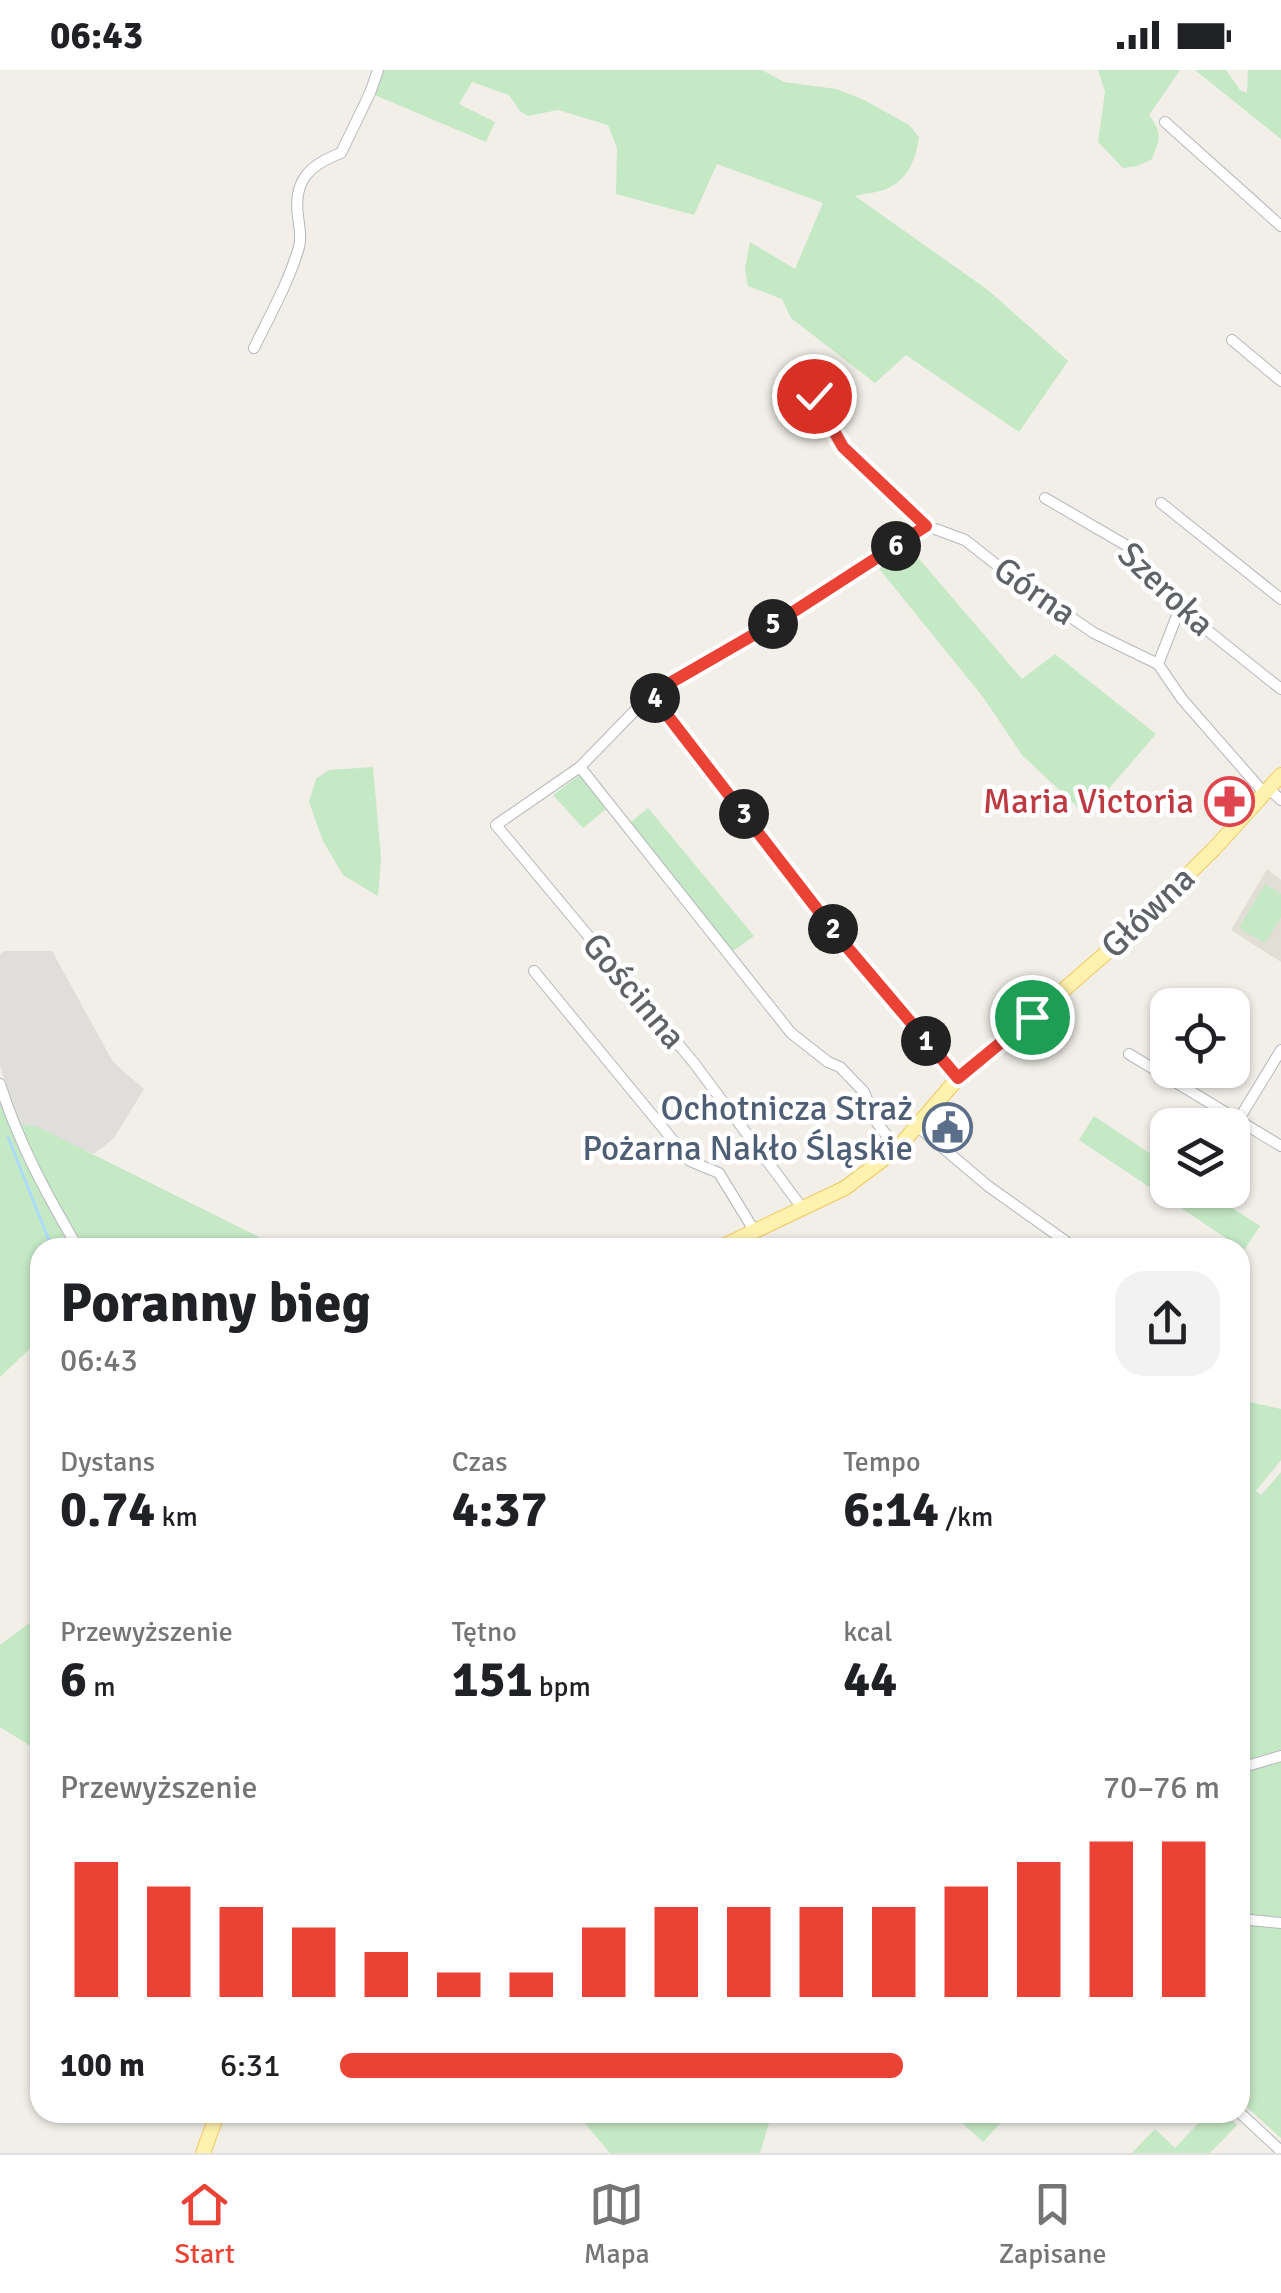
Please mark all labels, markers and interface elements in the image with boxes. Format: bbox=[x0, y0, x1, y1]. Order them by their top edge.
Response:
text: 06:43 bbox=[50, 12, 143, 59]
pin bbox=[772, 354, 857, 439]
icon: check bbox=[787, 369, 842, 424]
pin: 6 bbox=[871, 521, 921, 571]
text: 6 bbox=[888, 529, 904, 563]
street label: Szeroka bbox=[1109, 533, 1223, 645]
street label: Górna bbox=[986, 547, 1084, 635]
pin: 5 bbox=[748, 599, 798, 649]
text: 5 bbox=[765, 607, 781, 641]
pin: 4 bbox=[630, 673, 680, 723]
text: 4 bbox=[647, 681, 663, 715]
pharmacy icon: Maria Victoria bbox=[1203, 775, 1255, 827]
place label: Maria Victoria bbox=[983, 780, 1194, 823]
pin: 3 bbox=[719, 789, 769, 839]
text: 3 bbox=[736, 797, 752, 831]
street label: Główna bbox=[1092, 857, 1204, 967]
pin: 2 bbox=[808, 904, 858, 954]
text: 2 bbox=[825, 912, 841, 946]
street label: Gościnna bbox=[573, 924, 695, 1058]
pin bbox=[990, 975, 1075, 1060]
map controls bbox=[1150, 988, 1250, 1208]
button: locate bbox=[1150, 988, 1250, 1088]
icon: arrive bbox=[1005, 990, 1060, 1045]
pin: 1 bbox=[901, 1016, 951, 1066]
text: 1 bbox=[918, 1024, 934, 1058]
place label: Ochotnicza Straż Pożarna Nakło Śląskie bbox=[582, 1087, 913, 1170]
public building icon: Ochotnicza Straż Pożarna Nakło Śląskie bbox=[922, 1102, 974, 1154]
button: layers bbox=[1150, 1108, 1250, 1208]
text: Poranny bieg bbox=[60, 1269, 371, 1337]
button: share bbox=[1115, 1271, 1220, 1376]
text: 06:43 bbox=[60, 1341, 138, 1380]
text: Dystans bbox=[60, 1445, 155, 1479]
text: Czas bbox=[452, 1445, 508, 1479]
text: Tempo bbox=[843, 1445, 921, 1479]
text: 0.74 bbox=[60, 1479, 155, 1541]
text: 4:37 bbox=[452, 1479, 547, 1541]
text: 6:14 bbox=[843, 1479, 939, 1541]
text: km bbox=[155, 1500, 198, 1534]
text: /km bbox=[939, 1500, 993, 1534]
text: Przewyższenie bbox=[60, 1615, 233, 1649]
text: Tętno bbox=[452, 1615, 517, 1649]
text: kcal bbox=[843, 1615, 892, 1649]
text: 6 bbox=[60, 1649, 87, 1711]
text: 151 bbox=[452, 1649, 533, 1711]
text: 44 bbox=[843, 1649, 897, 1711]
text: m bbox=[87, 1670, 116, 1704]
text: bpm bbox=[533, 1670, 591, 1704]
text: Przewyższenie bbox=[60, 1768, 257, 1807]
text: 70–76 m bbox=[1103, 1768, 1220, 1807]
text: 100 m bbox=[60, 2046, 145, 2085]
text: 6:31 bbox=[220, 2046, 280, 2085]
tab: Start bbox=[175, 2177, 235, 2271]
tab: Mapa bbox=[584, 2177, 650, 2271]
tab: Zapisane bbox=[999, 2177, 1106, 2271]

